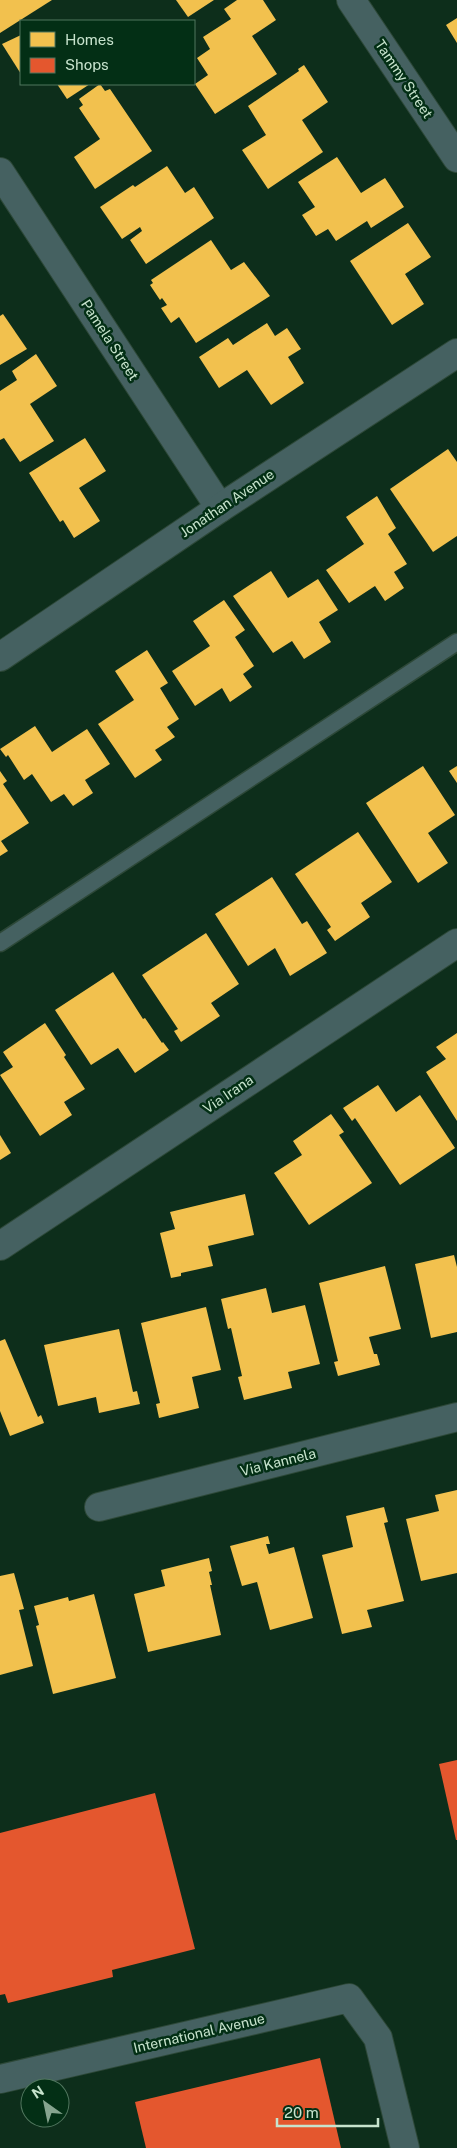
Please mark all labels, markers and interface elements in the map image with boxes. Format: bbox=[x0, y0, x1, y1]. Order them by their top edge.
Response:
legend bbox=[20, 20, 195, 85]
text: Homes bbox=[65, 31, 114, 48]
street label: Tammy Street bbox=[372, 37, 436, 121]
text: Shops bbox=[65, 56, 109, 73]
street label: Pamela Street bbox=[78, 297, 142, 383]
street label: Jonathan Avenue bbox=[177, 466, 277, 540]
street label: Via Irana bbox=[200, 1072, 256, 1116]
street label: Via Kannela bbox=[239, 1445, 317, 1479]
street label: International Avenue bbox=[132, 2010, 266, 2056]
north arrow bbox=[20, 2078, 70, 2128]
text: N bbox=[29, 2082, 47, 2102]
scale bar bbox=[277, 2096, 378, 2128]
text: 20 m bbox=[284, 2104, 319, 2121]

